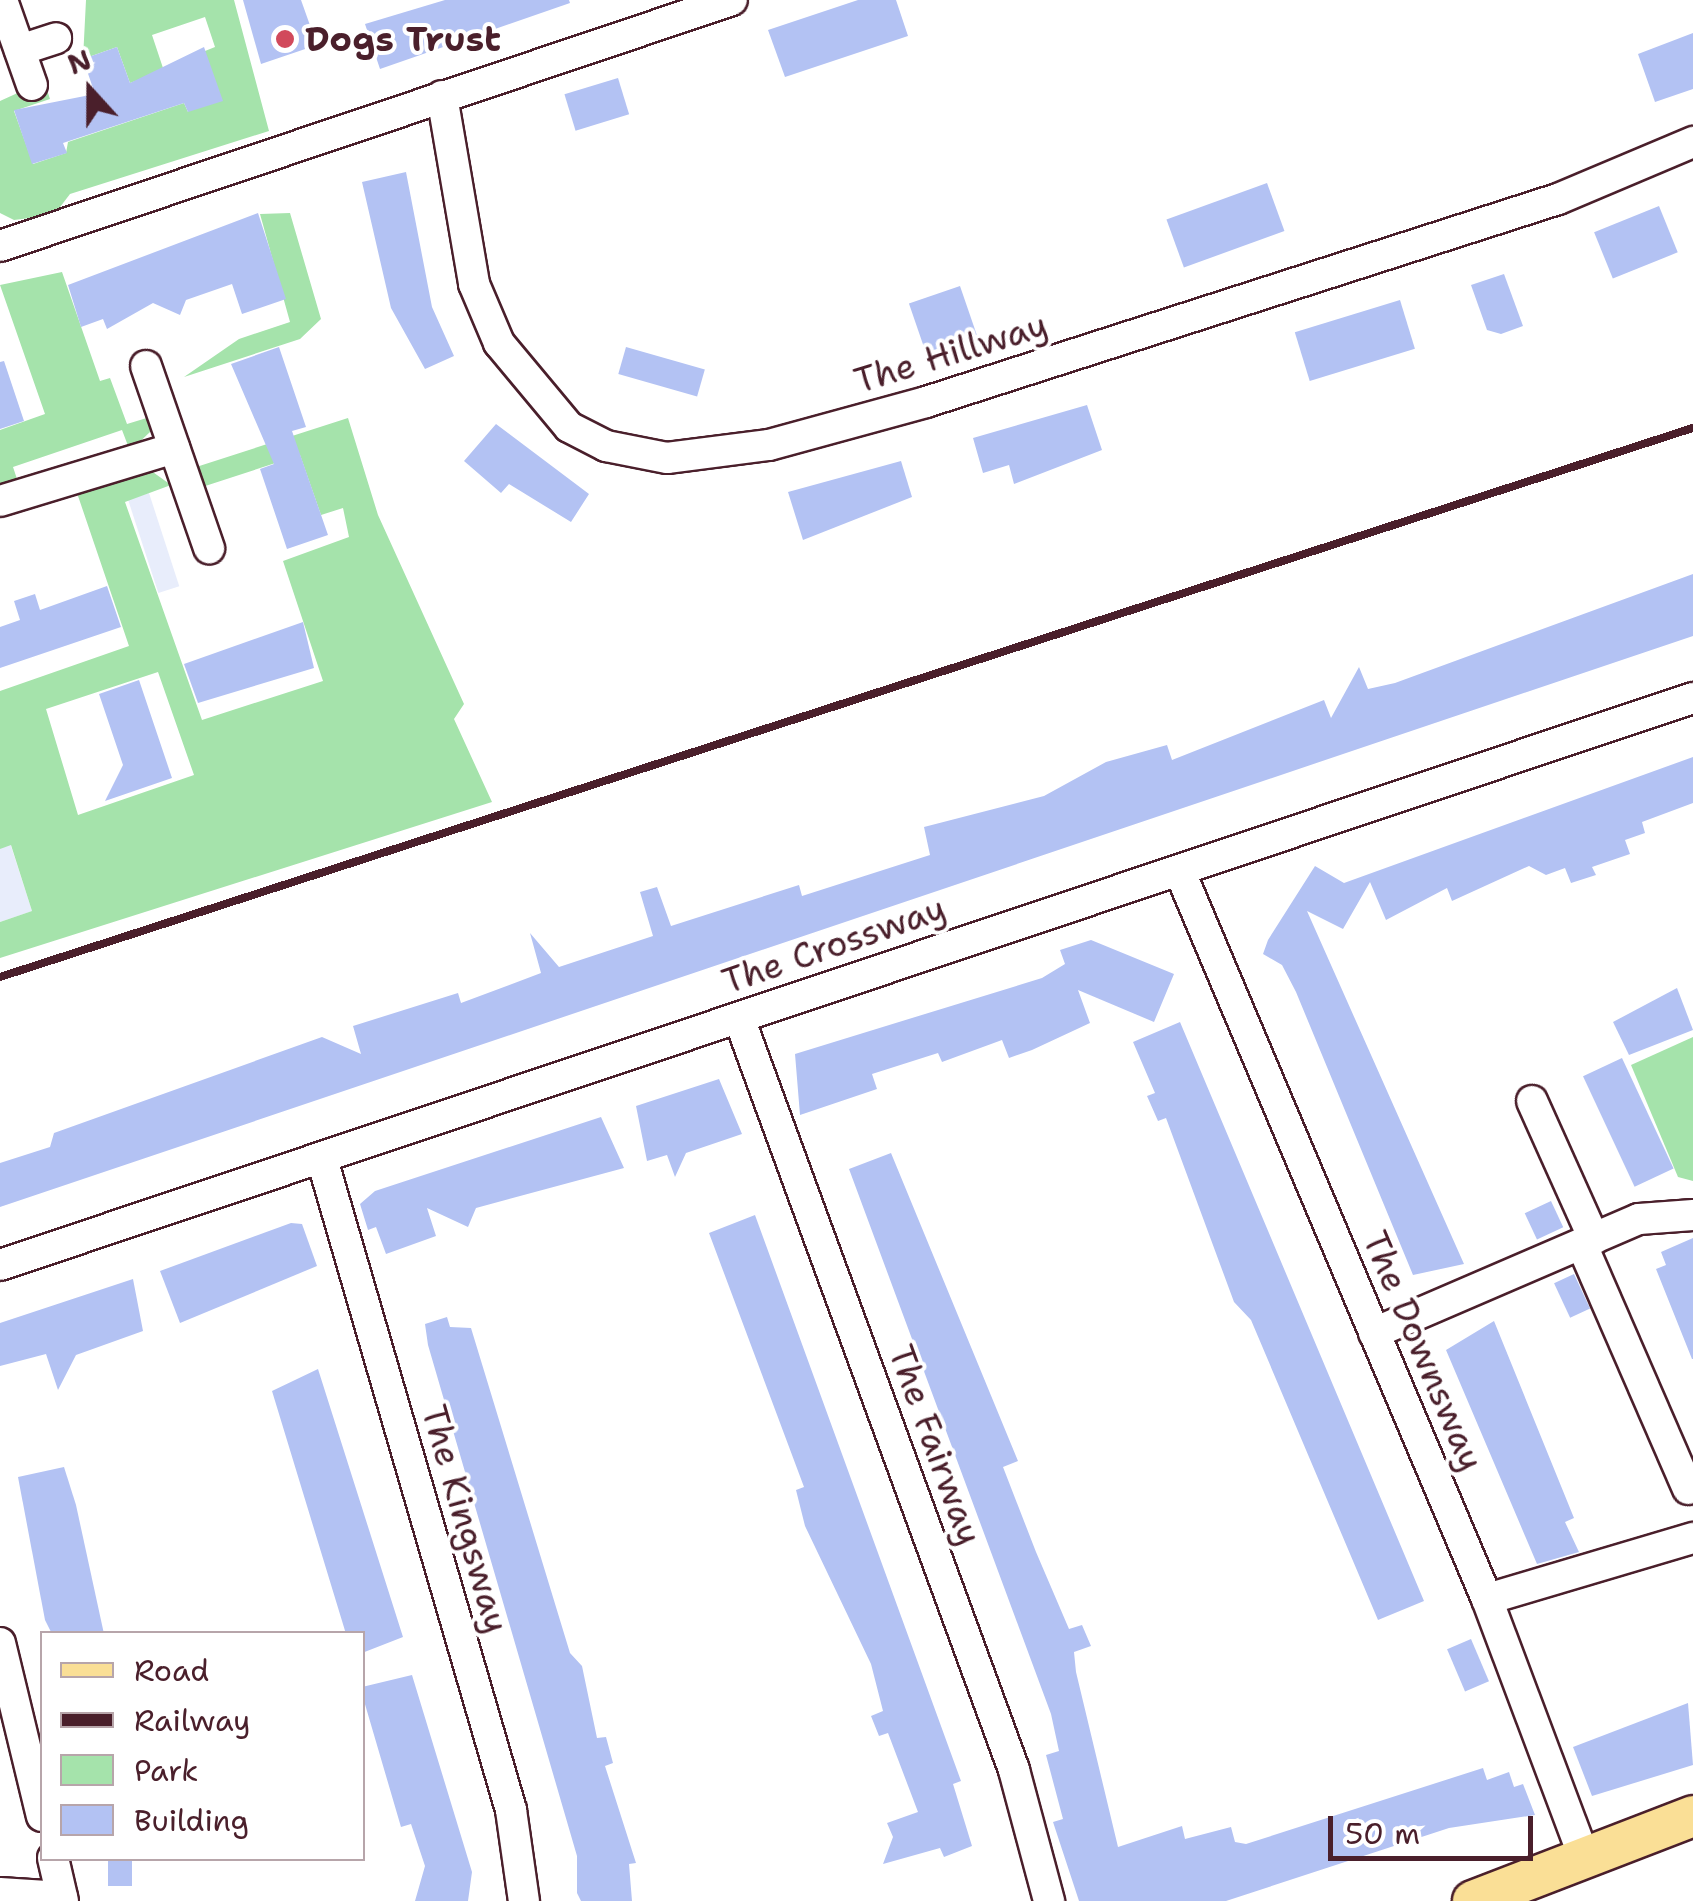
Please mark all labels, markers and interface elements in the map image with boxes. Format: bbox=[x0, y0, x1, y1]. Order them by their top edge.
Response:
place label: Dogs Trust bbox=[305, 18, 501, 60]
marker: Dogs Trust bbox=[274, 28, 296, 50]
north arrow bbox=[40, 40, 140, 140]
text: N bbox=[62, 40, 96, 84]
street label: The Hillway bbox=[849, 304, 1053, 402]
street label: The Crossway bbox=[717, 887, 951, 1003]
street label: The Downsway bbox=[1354, 1225, 1492, 1477]
street label: The Fairway bbox=[879, 1339, 991, 1551]
street label: The Kingsway bbox=[412, 1400, 518, 1638]
legend bbox=[40, 1631, 365, 1861]
text: Road bbox=[134, 1650, 209, 1691]
text: Railway bbox=[134, 1700, 250, 1741]
text: Park bbox=[134, 1750, 198, 1791]
scale bar bbox=[1333, 1796, 1538, 1858]
text: Building bbox=[134, 1800, 249, 1841]
text: 50 m bbox=[1345, 1813, 1420, 1854]

